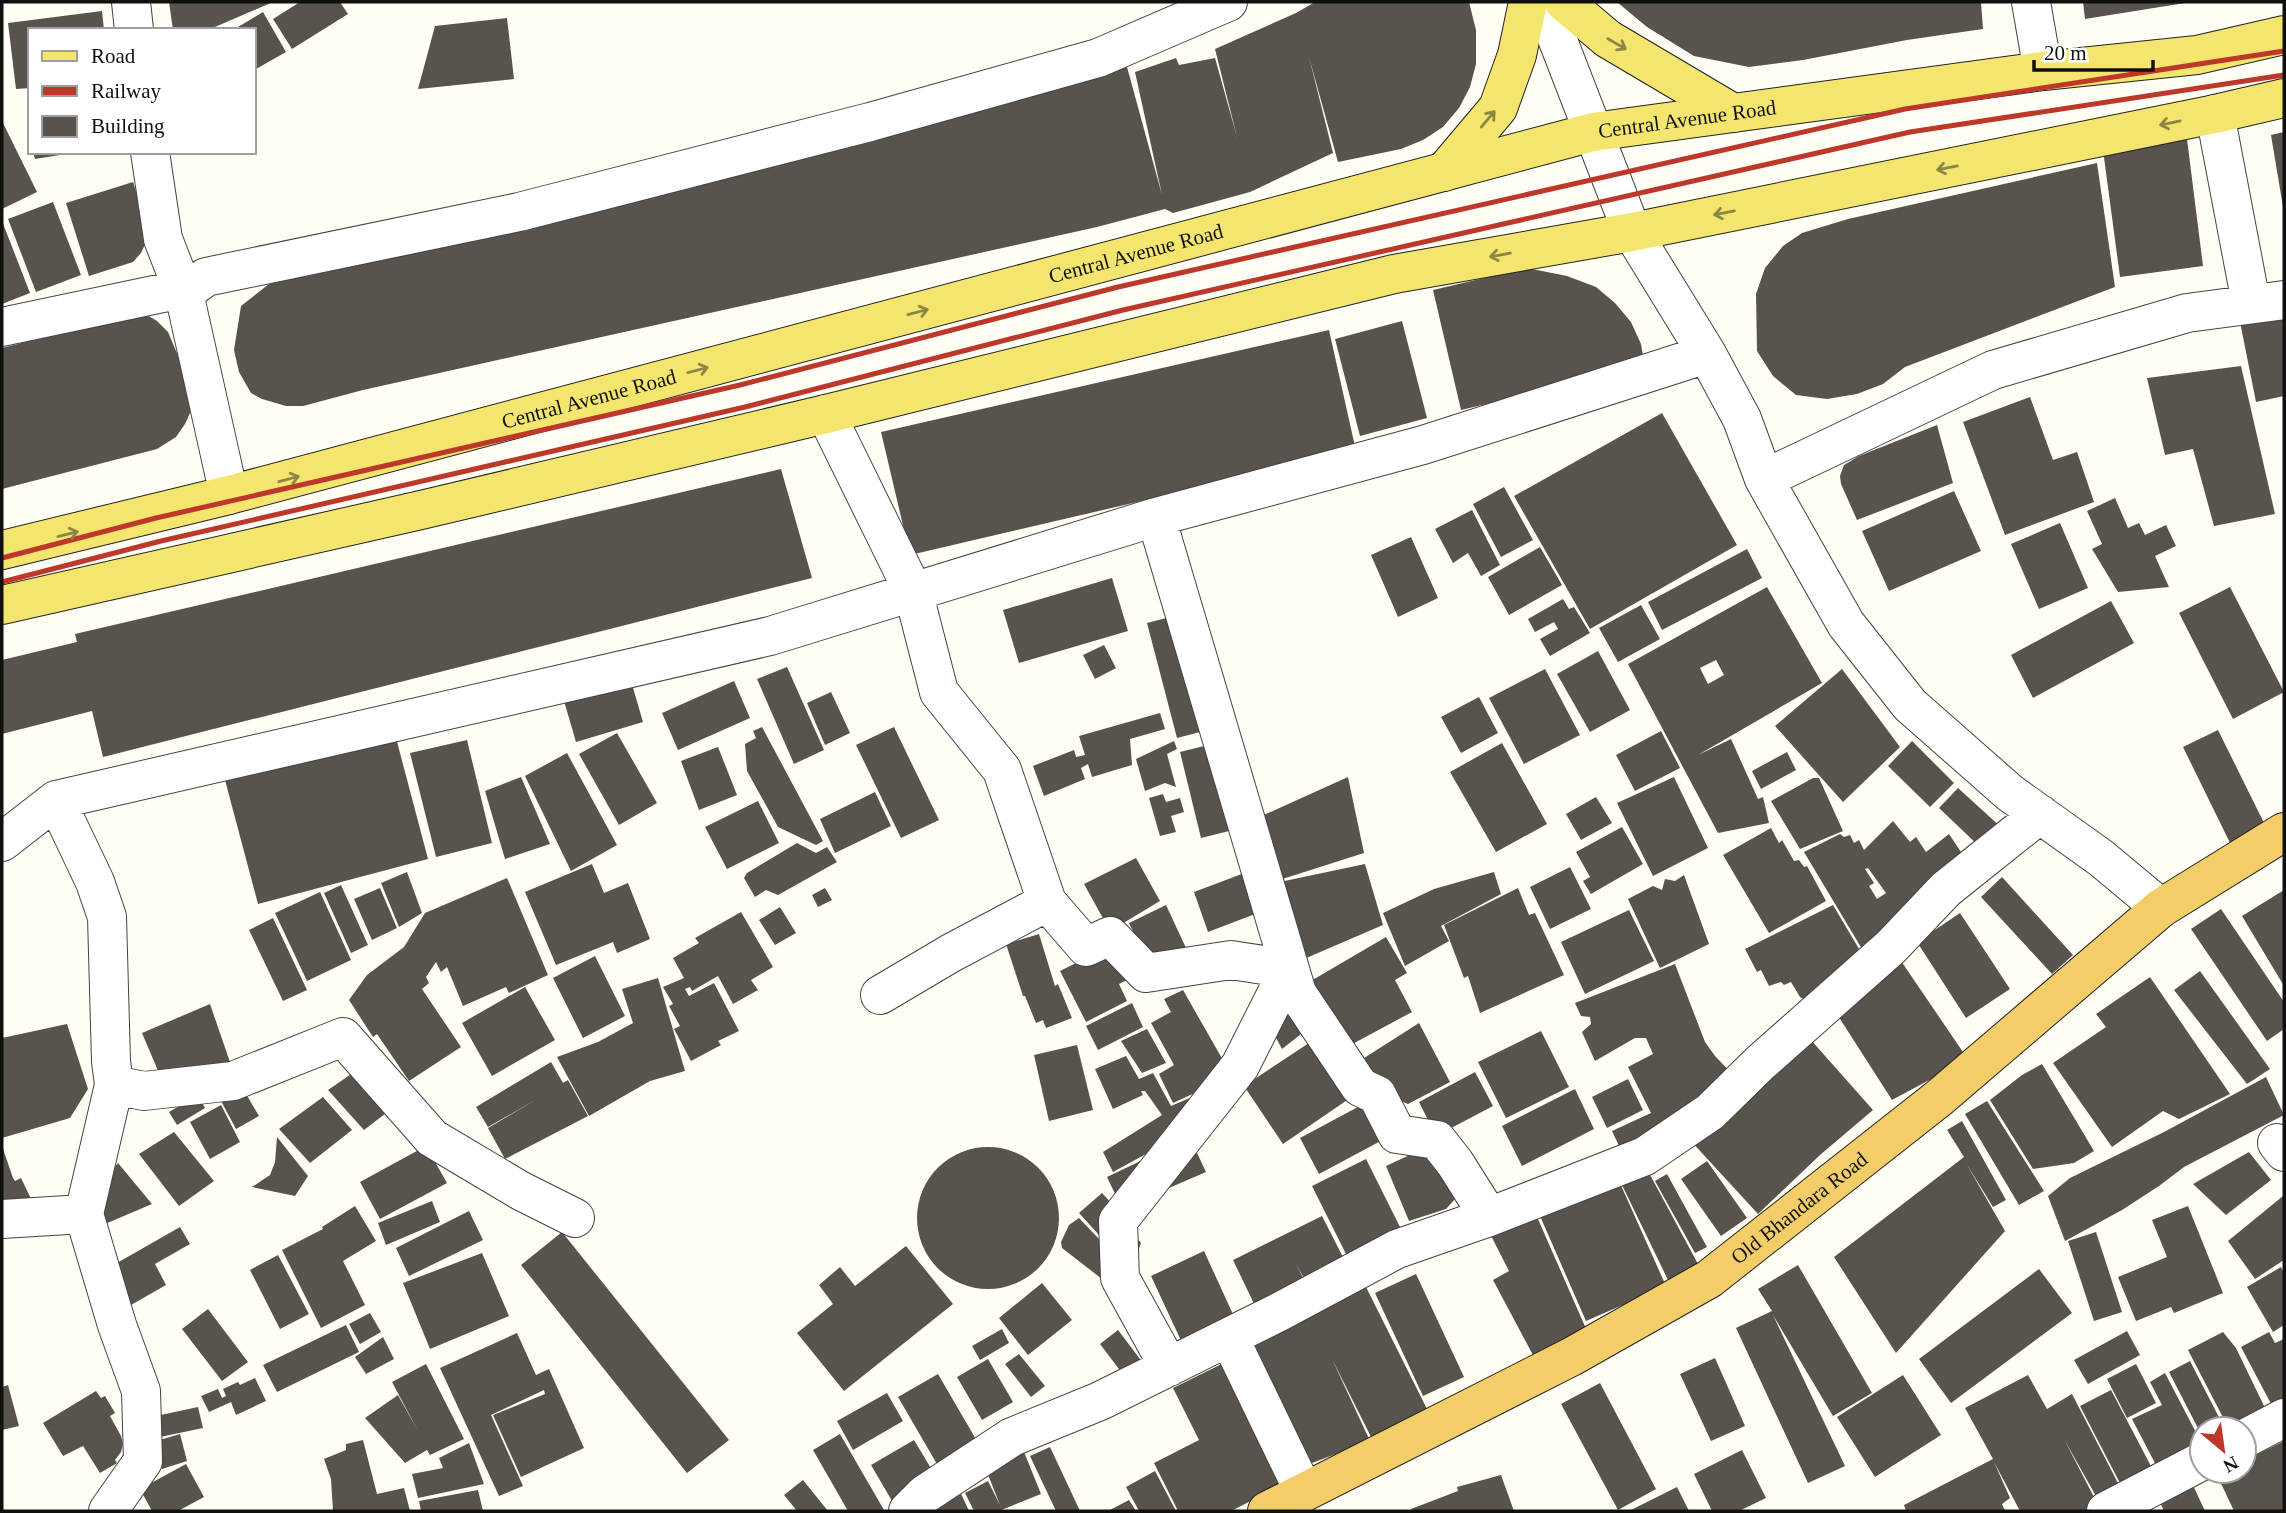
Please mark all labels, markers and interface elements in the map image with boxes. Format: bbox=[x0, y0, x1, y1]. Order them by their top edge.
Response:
legend bbox=[28, 28, 256, 154]
scale bar bbox=[2034, 28, 2153, 72]
one-way arrow bbox=[1607, 37, 1627, 51]
text: 20 m bbox=[2044, 41, 2087, 65]
text: Road bbox=[91, 44, 136, 68]
text: Railway bbox=[91, 79, 161, 103]
street label: Central Avenue Road bbox=[1597, 95, 1778, 143]
one-way arrow bbox=[1480, 111, 1496, 129]
text: Building bbox=[91, 114, 165, 138]
one-way arrow bbox=[2159, 117, 2182, 131]
one-way arrow bbox=[1936, 162, 1959, 176]
one-way arrow bbox=[1713, 207, 1736, 221]
street label: Central Avenue Road bbox=[1046, 219, 1226, 288]
one-way arrow bbox=[1489, 249, 1512, 262]
one-way arrow bbox=[906, 305, 929, 318]
one-way arrow bbox=[686, 363, 709, 376]
street label: Central Avenue Road bbox=[499, 364, 679, 434]
one-way arrow bbox=[277, 472, 300, 485]
one-way arrow bbox=[56, 527, 79, 540]
street label: Old Bhandara Road bbox=[1726, 1147, 1873, 1269]
north arrow bbox=[2188, 1415, 2258, 1485]
text: N bbox=[2220, 1452, 2242, 1477]

